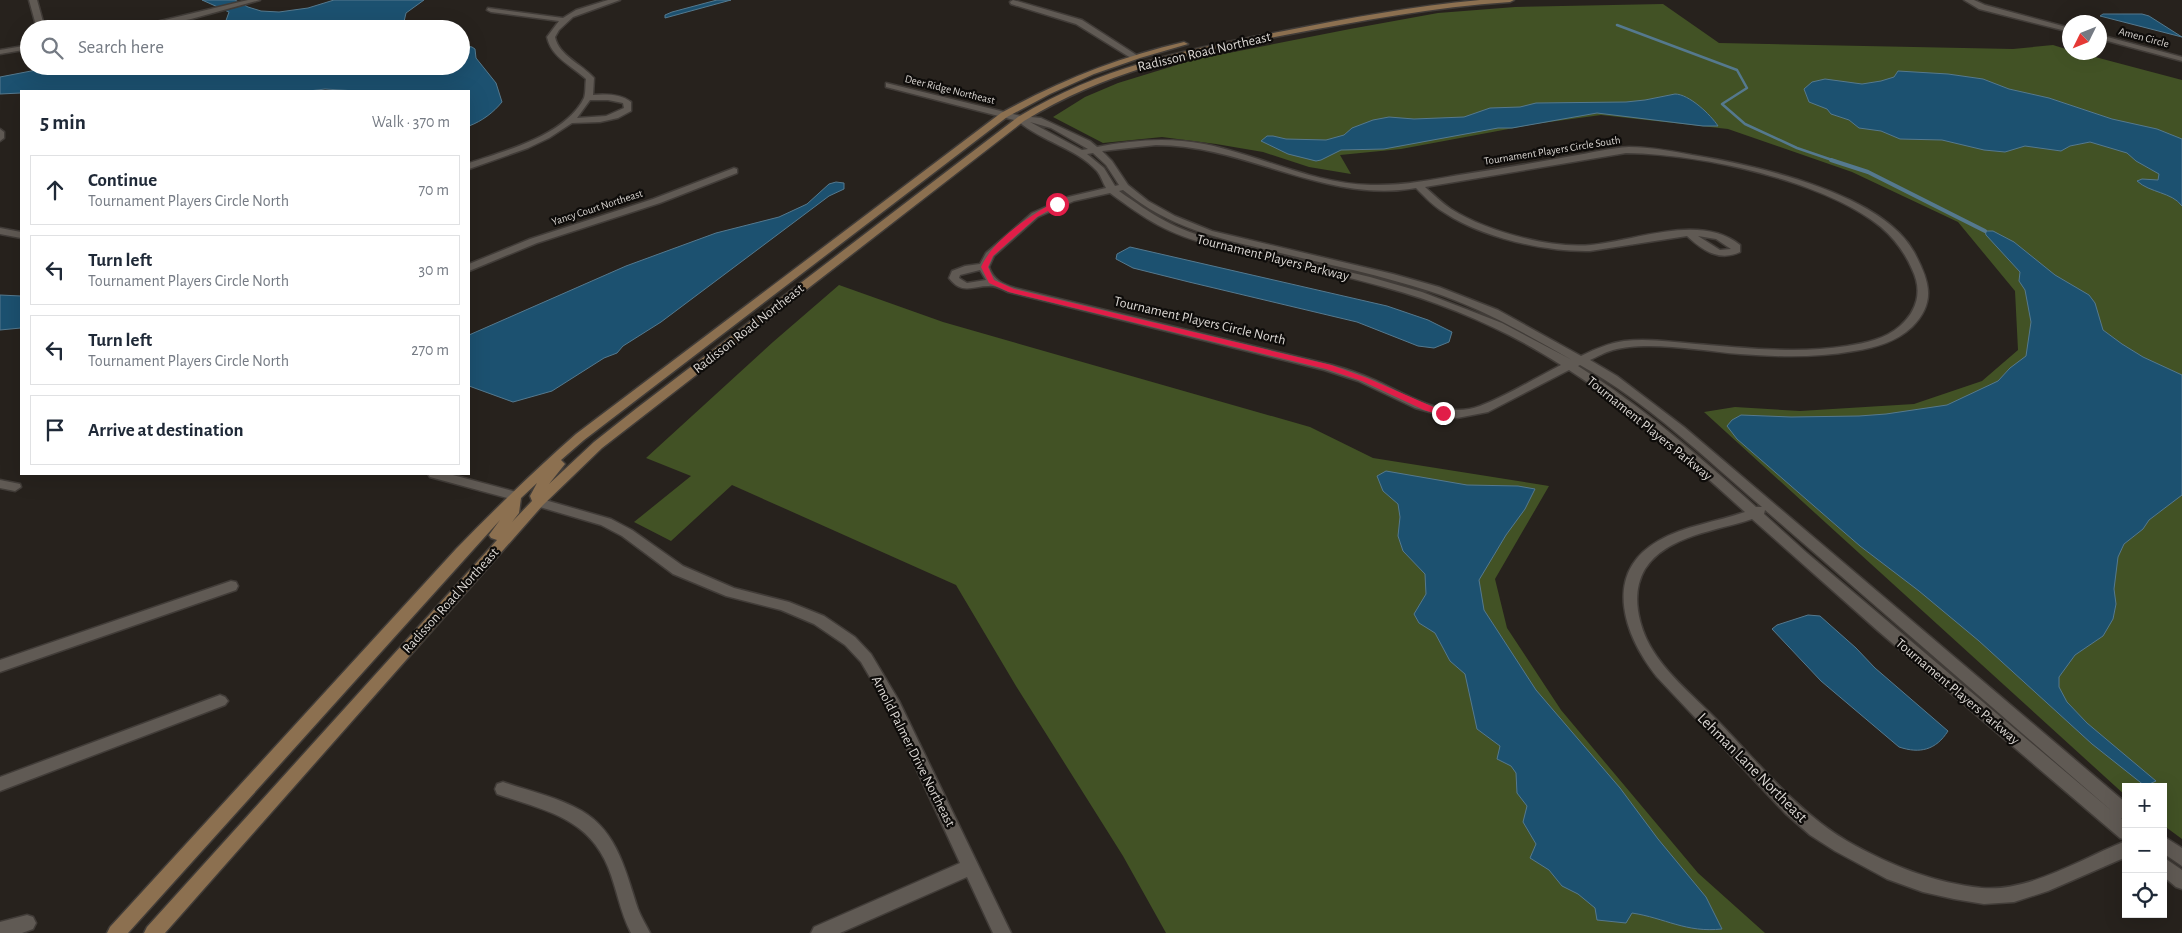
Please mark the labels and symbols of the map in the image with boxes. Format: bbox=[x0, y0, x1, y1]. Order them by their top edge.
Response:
north arrow bbox=[2062, 15, 2107, 60]
street label: Amen Circle bbox=[2118, 25, 2170, 49]
street label: Radisson Road Northeast bbox=[1136, 30, 1273, 74]
street label: Deer Ridge Northeast bbox=[904, 73, 997, 106]
street label: Tournament Players Circle South bbox=[1483, 134, 1621, 167]
street label: Yancy Court Northeast bbox=[550, 187, 644, 227]
route start bbox=[1046, 193, 1069, 216]
street label: Tournament Players Parkway bbox=[1195, 232, 1350, 284]
street label: Radisson Road Northeast bbox=[691, 281, 807, 376]
street label: Tournament Players Circle North bbox=[1113, 294, 1287, 348]
street label: Tournament Players Parkway bbox=[1584, 374, 1715, 483]
route end bbox=[1432, 402, 1455, 425]
street label: Radisson Road Northeast bbox=[400, 545, 502, 656]
street label: Tournament Players Parkway bbox=[1893, 636, 2022, 747]
street label: Arnold Palmer Drive Northeast bbox=[869, 674, 958, 830]
street label: Lehman Lane Northeast bbox=[1694, 710, 1810, 826]

